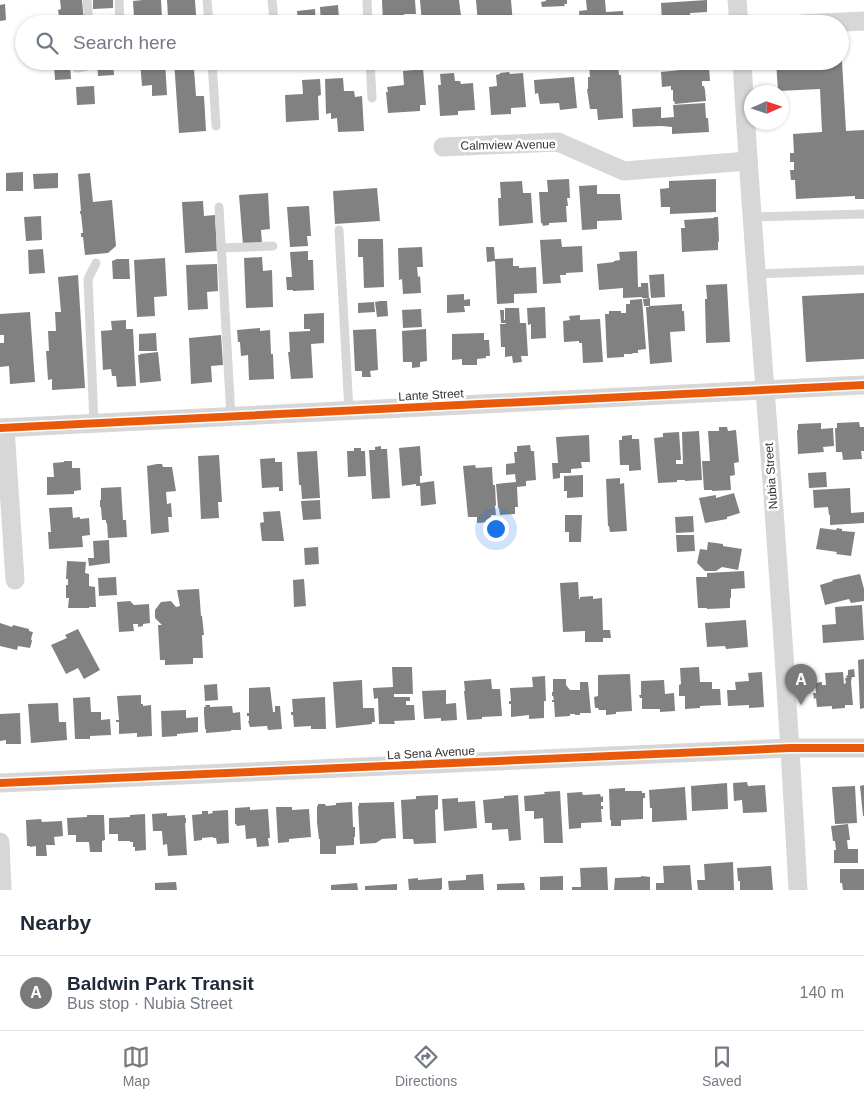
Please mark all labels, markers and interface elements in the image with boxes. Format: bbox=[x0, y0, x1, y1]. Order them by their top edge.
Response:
search box bbox=[15, 15, 849, 70]
icon: search bbox=[33, 29, 61, 57]
text: Search here bbox=[73, 32, 177, 53]
north arrow bbox=[744, 85, 789, 130]
street label: Calmview Avenue bbox=[460, 137, 556, 153]
street label: Lante Street bbox=[398, 386, 465, 404]
street label: Nubia Street bbox=[762, 442, 780, 510]
your location bbox=[483, 516, 509, 542]
pin: A bbox=[785, 664, 817, 705]
street label: La Sena Avenue bbox=[387, 744, 476, 762]
text: Nearby bbox=[20, 911, 91, 934]
text: Baldwin Park Transit bbox=[67, 973, 254, 994]
text: A bbox=[30, 984, 42, 1001]
text: 140 m bbox=[800, 984, 844, 1001]
text: Bus stop · Nubia Street bbox=[67, 995, 232, 1012]
tab: Map bbox=[122, 1043, 150, 1089]
tab: Directions bbox=[395, 1043, 457, 1089]
tab: Saved bbox=[702, 1043, 742, 1089]

